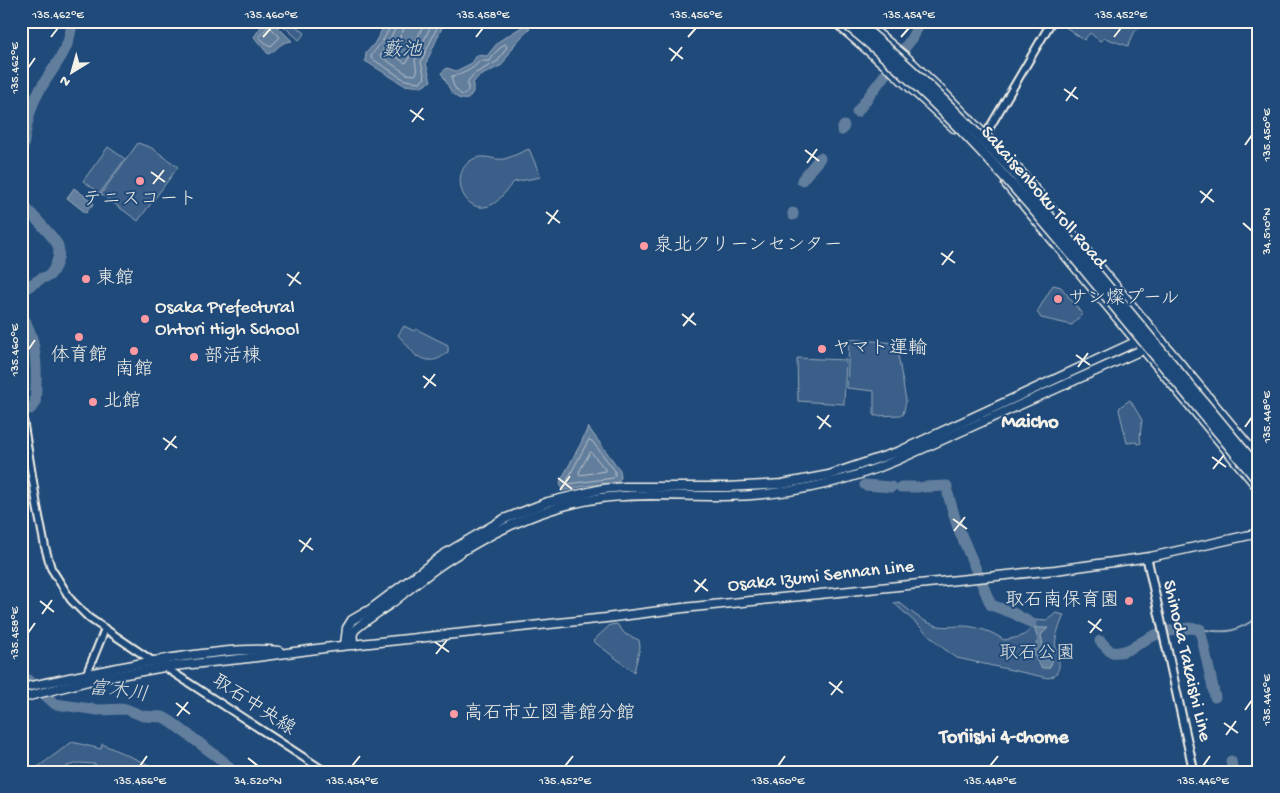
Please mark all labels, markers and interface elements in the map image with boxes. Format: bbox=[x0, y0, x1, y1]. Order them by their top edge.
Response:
text: 135.462°E bbox=[31, 9, 84, 23]
text: 135.460°E bbox=[244, 9, 298, 23]
text: 135.458°E bbox=[456, 9, 510, 23]
text: 135.456°E bbox=[669, 9, 723, 23]
text: 135.454°E bbox=[882, 9, 935, 23]
text: 135.452°E bbox=[1094, 9, 1147, 23]
water label: 藪池 bbox=[382, 38, 423, 63]
text: 135.462°E bbox=[9, 42, 23, 95]
north arrow bbox=[48, 48, 98, 98]
text: N bbox=[57, 71, 74, 90]
text: 135.450°E bbox=[1261, 108, 1275, 162]
street label: Sakaisenboku Toll Road bbox=[975, 122, 1112, 275]
marker: テニスコート bbox=[134, 175, 146, 187]
place label: テニスコート bbox=[83, 189, 197, 212]
text: 34.510°N bbox=[1261, 207, 1275, 255]
place label: 泉北クリーンセンター bbox=[654, 234, 842, 258]
marker: 泉北クリーンセンター bbox=[638, 240, 650, 252]
place label: 東館 bbox=[96, 267, 134, 291]
marker: 東館 bbox=[80, 273, 92, 285]
place label: サン燦プール bbox=[1068, 287, 1180, 311]
marker: サン燦プール bbox=[1052, 293, 1064, 305]
place label: Osaka Prefectural Ohtori High School bbox=[155, 297, 299, 342]
marker: Osaka Prefectural Ohtori High School bbox=[139, 313, 151, 325]
text: 135.460°E bbox=[9, 323, 23, 377]
marker: 体育館 bbox=[73, 331, 85, 343]
place label: ヤマト運輸 bbox=[832, 337, 927, 361]
marker: ヤマト運輸 bbox=[816, 343, 828, 355]
place label: 体育館 bbox=[50, 344, 108, 368]
marker: 南館 bbox=[128, 345, 140, 357]
place label: 部活棟 bbox=[204, 345, 261, 369]
marker: 部活棟 bbox=[188, 351, 200, 363]
place label: 南館 bbox=[115, 358, 153, 382]
place label: 北館 bbox=[103, 391, 141, 414]
text: 135.448°E bbox=[1261, 391, 1275, 444]
marker: 北館 bbox=[87, 396, 99, 408]
district label: Maicho bbox=[1001, 412, 1059, 435]
street label: Osaka Izumi Sennan Line bbox=[727, 556, 915, 598]
street label: Shinoda Takaishi Line bbox=[1156, 578, 1216, 744]
place label: 取石南保育園 bbox=[1005, 589, 1119, 613]
marker: 取石南保育園 bbox=[1123, 595, 1135, 607]
text: 135.458°E bbox=[9, 606, 23, 660]
park label: 取石公園 bbox=[999, 643, 1075, 666]
street label: 取石中央線 bbox=[207, 670, 300, 742]
text: 135.446°E bbox=[1261, 674, 1275, 727]
water label: 富木川 bbox=[87, 676, 149, 708]
place label: 高石市立図書館分館 bbox=[464, 702, 635, 726]
marker: 高石市立図書館分館 bbox=[448, 708, 460, 720]
district label: Toriishi 4-chome bbox=[937, 727, 1069, 750]
text: 135.456°E bbox=[113, 775, 167, 789]
text: 34.520°N bbox=[233, 775, 282, 789]
text: 135.454°E bbox=[325, 775, 378, 789]
text: 135.452°E bbox=[538, 775, 591, 789]
text: 135.450°E bbox=[751, 775, 805, 789]
text: 135.448°E bbox=[963, 775, 1017, 789]
text: 135.446°E bbox=[1176, 775, 1229, 789]

